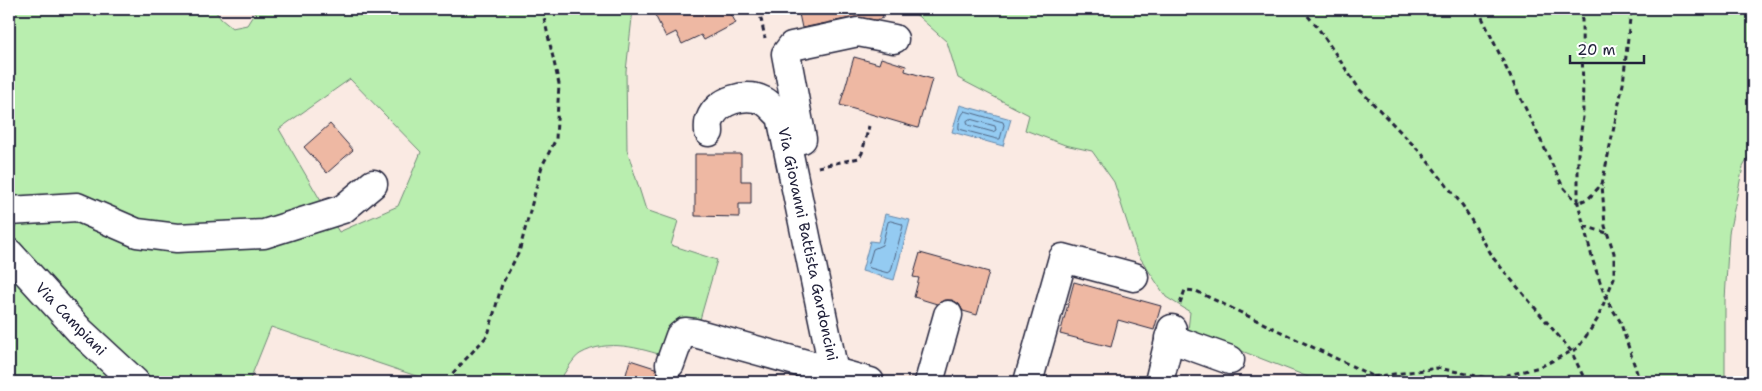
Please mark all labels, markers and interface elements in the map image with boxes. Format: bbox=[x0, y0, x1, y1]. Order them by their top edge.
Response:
scale bar bbox=[1570, 32, 1643, 64]
text: 20 m bbox=[1577, 40, 1616, 60]
street label: Via Giovanni Battista Gardoncini bbox=[773, 125, 843, 363]
street label: Via Campiani bbox=[31, 278, 111, 360]

